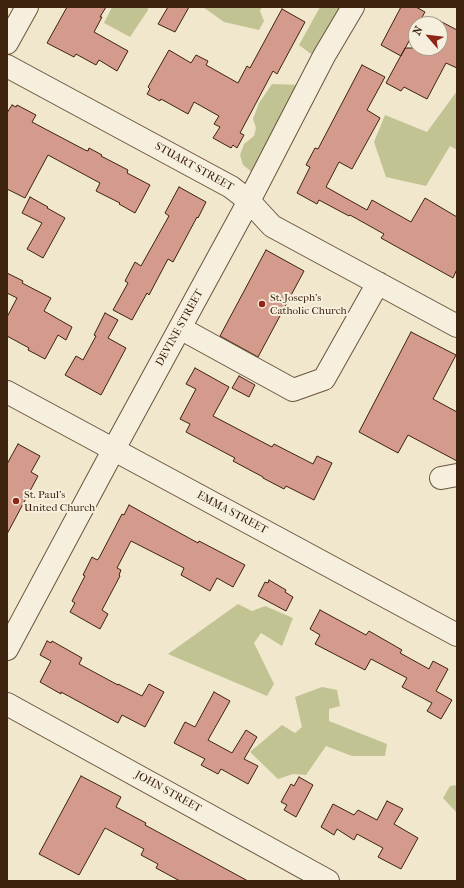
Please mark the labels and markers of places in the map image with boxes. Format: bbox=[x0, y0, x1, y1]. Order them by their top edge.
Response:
place label: St. Joseph's Catholic Church bbox=[270, 291, 347, 317]
marker: St. Joseph's Catholic Church bbox=[257, 299, 267, 309]
place label: St. Paul's United Church bbox=[24, 488, 95, 514]
marker: St. Paul's United Church bbox=[11, 496, 21, 506]

